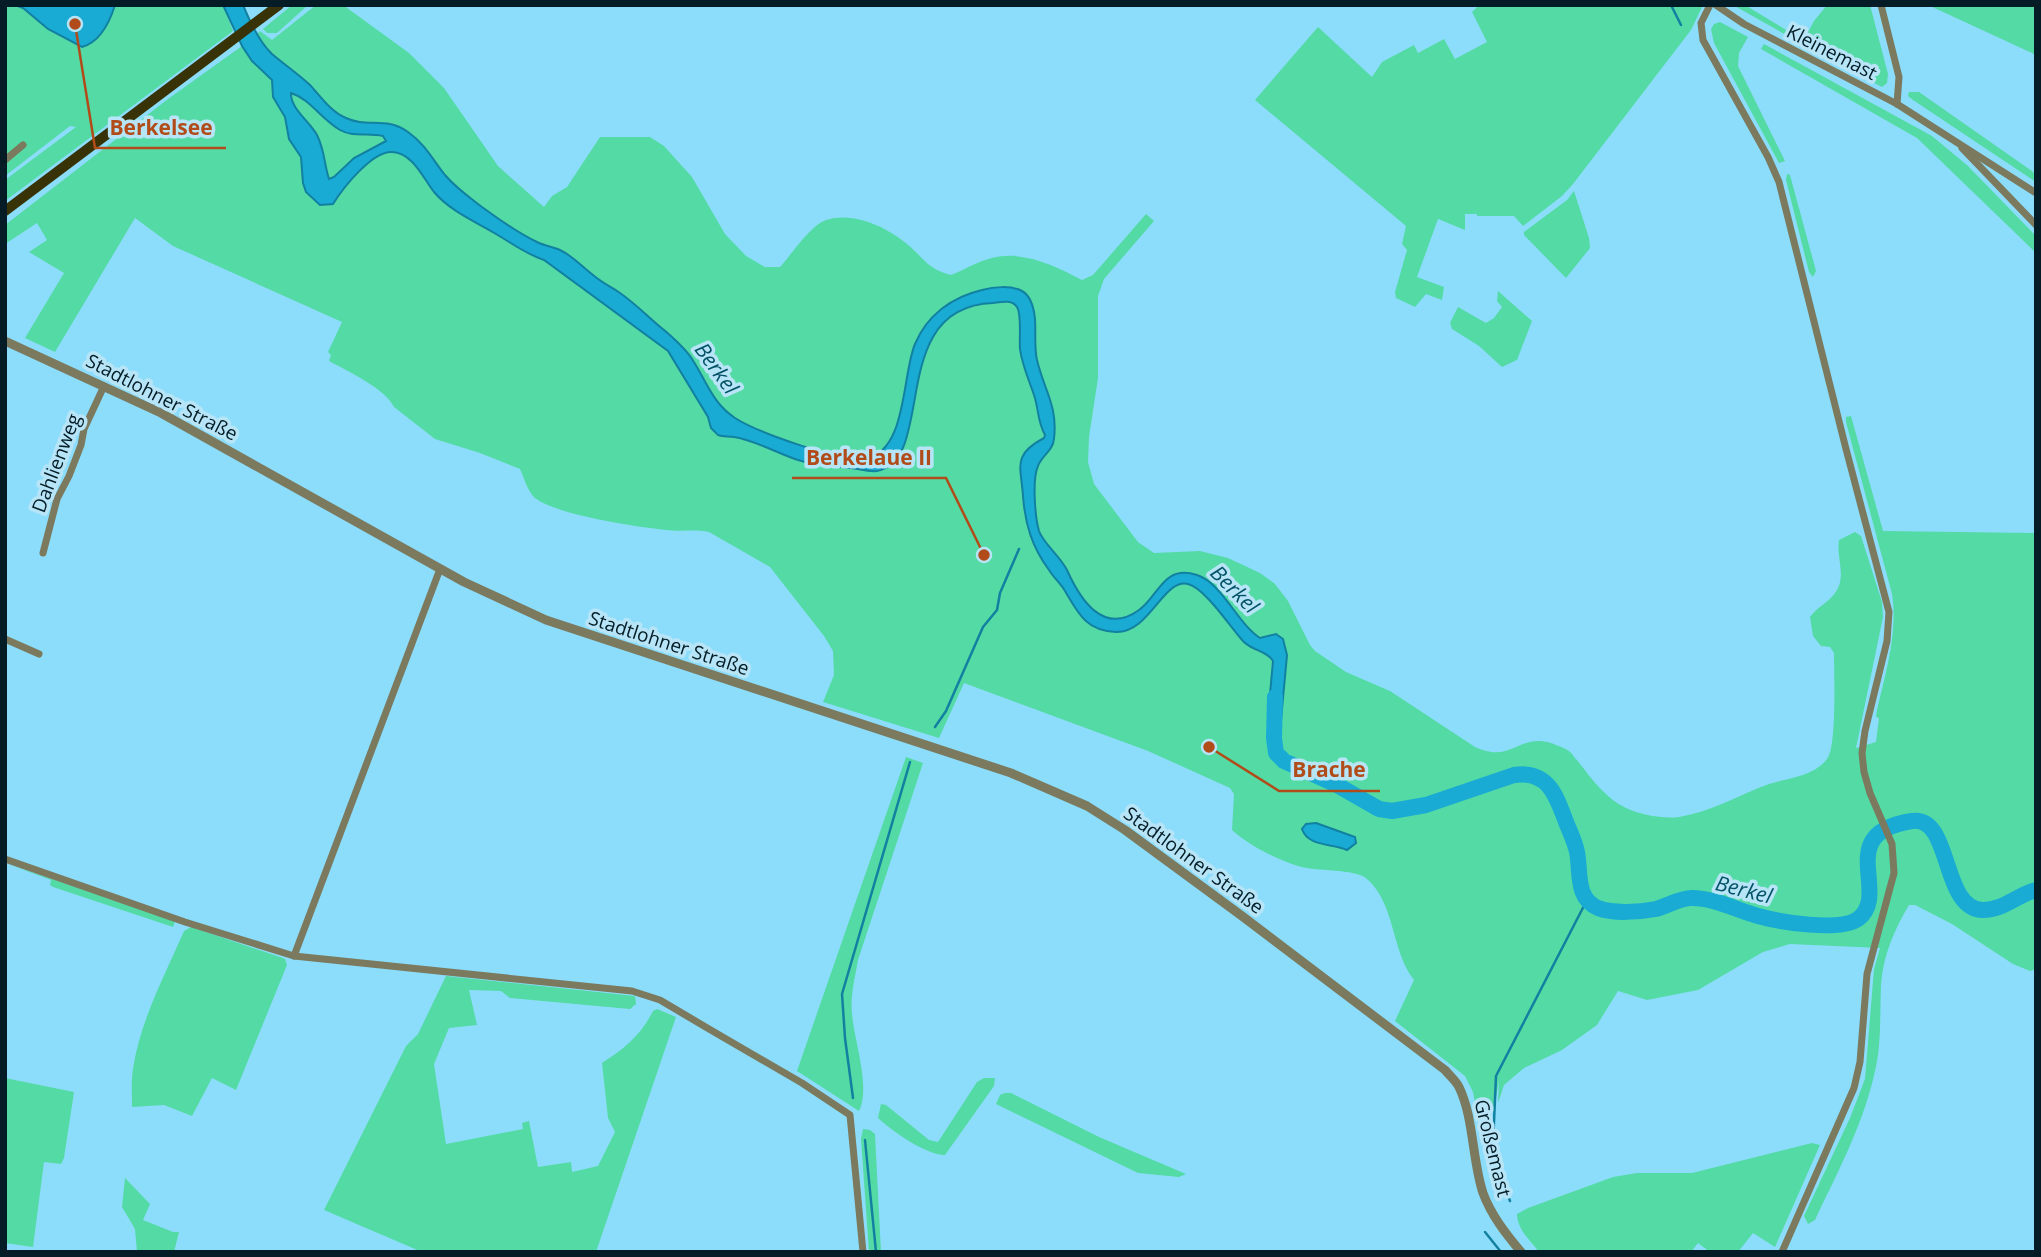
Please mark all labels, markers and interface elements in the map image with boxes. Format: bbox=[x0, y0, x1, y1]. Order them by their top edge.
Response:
street label: Kleinemast bbox=[1782, 18, 1882, 86]
callout: Berkelsee bbox=[95, 106, 226, 148]
text: Berkelsee bbox=[109, 113, 213, 141]
water label: Berkel bbox=[689, 337, 746, 400]
street label: Stadtlohner Straße bbox=[82, 347, 242, 447]
street label: Dahlienweg bbox=[25, 410, 87, 516]
callout: Berkelaue II bbox=[792, 436, 946, 478]
text: Berkelaue II bbox=[806, 443, 932, 471]
water label: Berkel bbox=[1205, 559, 1266, 620]
street label: Stadtlohner Straße bbox=[586, 605, 752, 681]
callout: Brache bbox=[1279, 749, 1380, 791]
text: Brache bbox=[1292, 755, 1366, 783]
street label: Stadtlohner Straße bbox=[1119, 800, 1269, 920]
water label: Berkel bbox=[1713, 868, 1776, 910]
street label: Großemast bbox=[1468, 1097, 1518, 1200]

